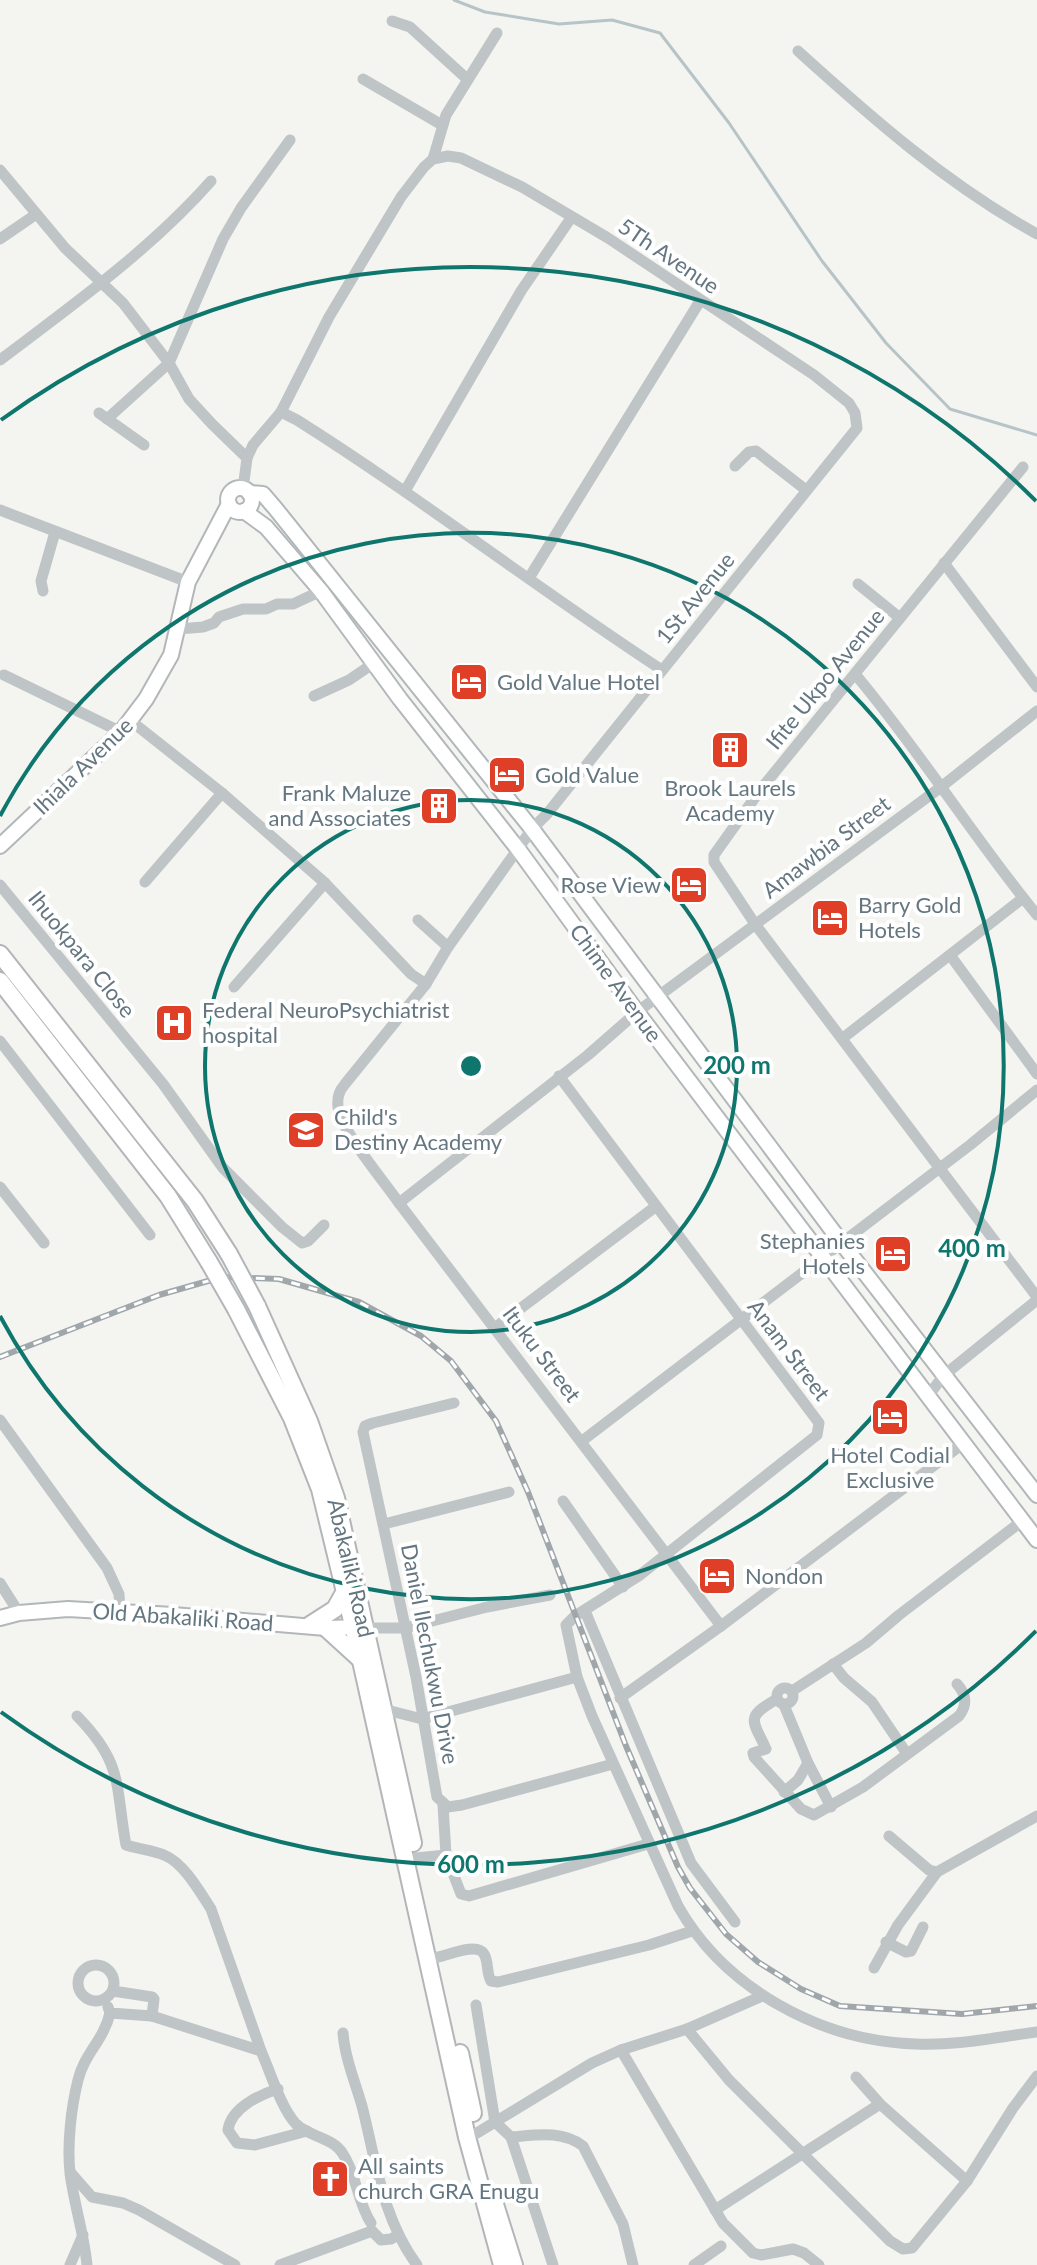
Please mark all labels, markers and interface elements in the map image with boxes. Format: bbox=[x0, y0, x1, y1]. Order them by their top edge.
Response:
street label: 5Th Avenue bbox=[614, 212, 725, 299]
street label: 1St Avenue bbox=[650, 547, 740, 649]
street label: Ifite Ukpo Avenue bbox=[760, 603, 890, 754]
hotel icon: Gold Value Hotel bbox=[448, 661, 490, 703]
place label: Gold Value Hotel bbox=[497, 668, 660, 695]
street label: Ihiala Avenue bbox=[27, 711, 138, 820]
building icon: Brook Laurels Academy bbox=[709, 729, 751, 771]
hotel icon: Gold Value bbox=[486, 754, 528, 796]
place label: Gold Value bbox=[535, 761, 639, 788]
place label: Brook Laurels Academy bbox=[664, 774, 796, 826]
place label: Frank Maluze and Associates bbox=[269, 779, 411, 831]
building icon: Frank Maluze and Associates bbox=[418, 785, 460, 827]
street label: Amawbia Street bbox=[756, 790, 895, 903]
hotel icon: Rose View bbox=[668, 864, 710, 906]
place label: Rose View bbox=[561, 871, 661, 898]
street label: Ihuokpara Close bbox=[23, 885, 142, 1023]
place label: Barry Gold Hotels bbox=[858, 891, 961, 943]
hotel icon: Barry Gold Hotels bbox=[809, 897, 851, 939]
street label: Chime Avenue bbox=[564, 918, 668, 1047]
place label: Federal NeuroPsychiatrist hospital bbox=[202, 996, 450, 1048]
hospital icon: Federal NeuroPsychiatrist hospital bbox=[153, 1002, 195, 1044]
text: 200 m bbox=[703, 1050, 771, 1079]
centre of rings bbox=[457, 1052, 485, 1080]
place label: Child's Destiny Academy bbox=[334, 1103, 503, 1155]
school or university icon: Child's Destiny Academy bbox=[285, 1109, 327, 1151]
place label: Stephanies Hotels bbox=[760, 1227, 865, 1279]
hotel icon: Stephanies Hotels bbox=[872, 1233, 914, 1275]
text: 400 m bbox=[938, 1233, 1006, 1262]
street label: Anam Street bbox=[743, 1294, 836, 1406]
street label: Ituku Street bbox=[498, 1300, 587, 1407]
hotel icon: Hotel Codial Exclusive bbox=[869, 1396, 911, 1438]
place label: Hotel Codial Exclusive bbox=[830, 1441, 950, 1493]
street label: Abakaliki Road bbox=[322, 1496, 381, 1640]
street label: Daniel Ilechukwu Drive bbox=[396, 1541, 465, 1766]
hotel icon: Nondon bbox=[696, 1555, 738, 1597]
place label: Nondon bbox=[745, 1562, 823, 1589]
street label: Old Abakaliki Road bbox=[92, 1597, 274, 1636]
text: 600 m bbox=[437, 1849, 505, 1878]
place label: All saints church GRA Enugu bbox=[358, 2152, 539, 2204]
church icon: All saints church GRA Enugu bbox=[309, 2158, 351, 2200]

